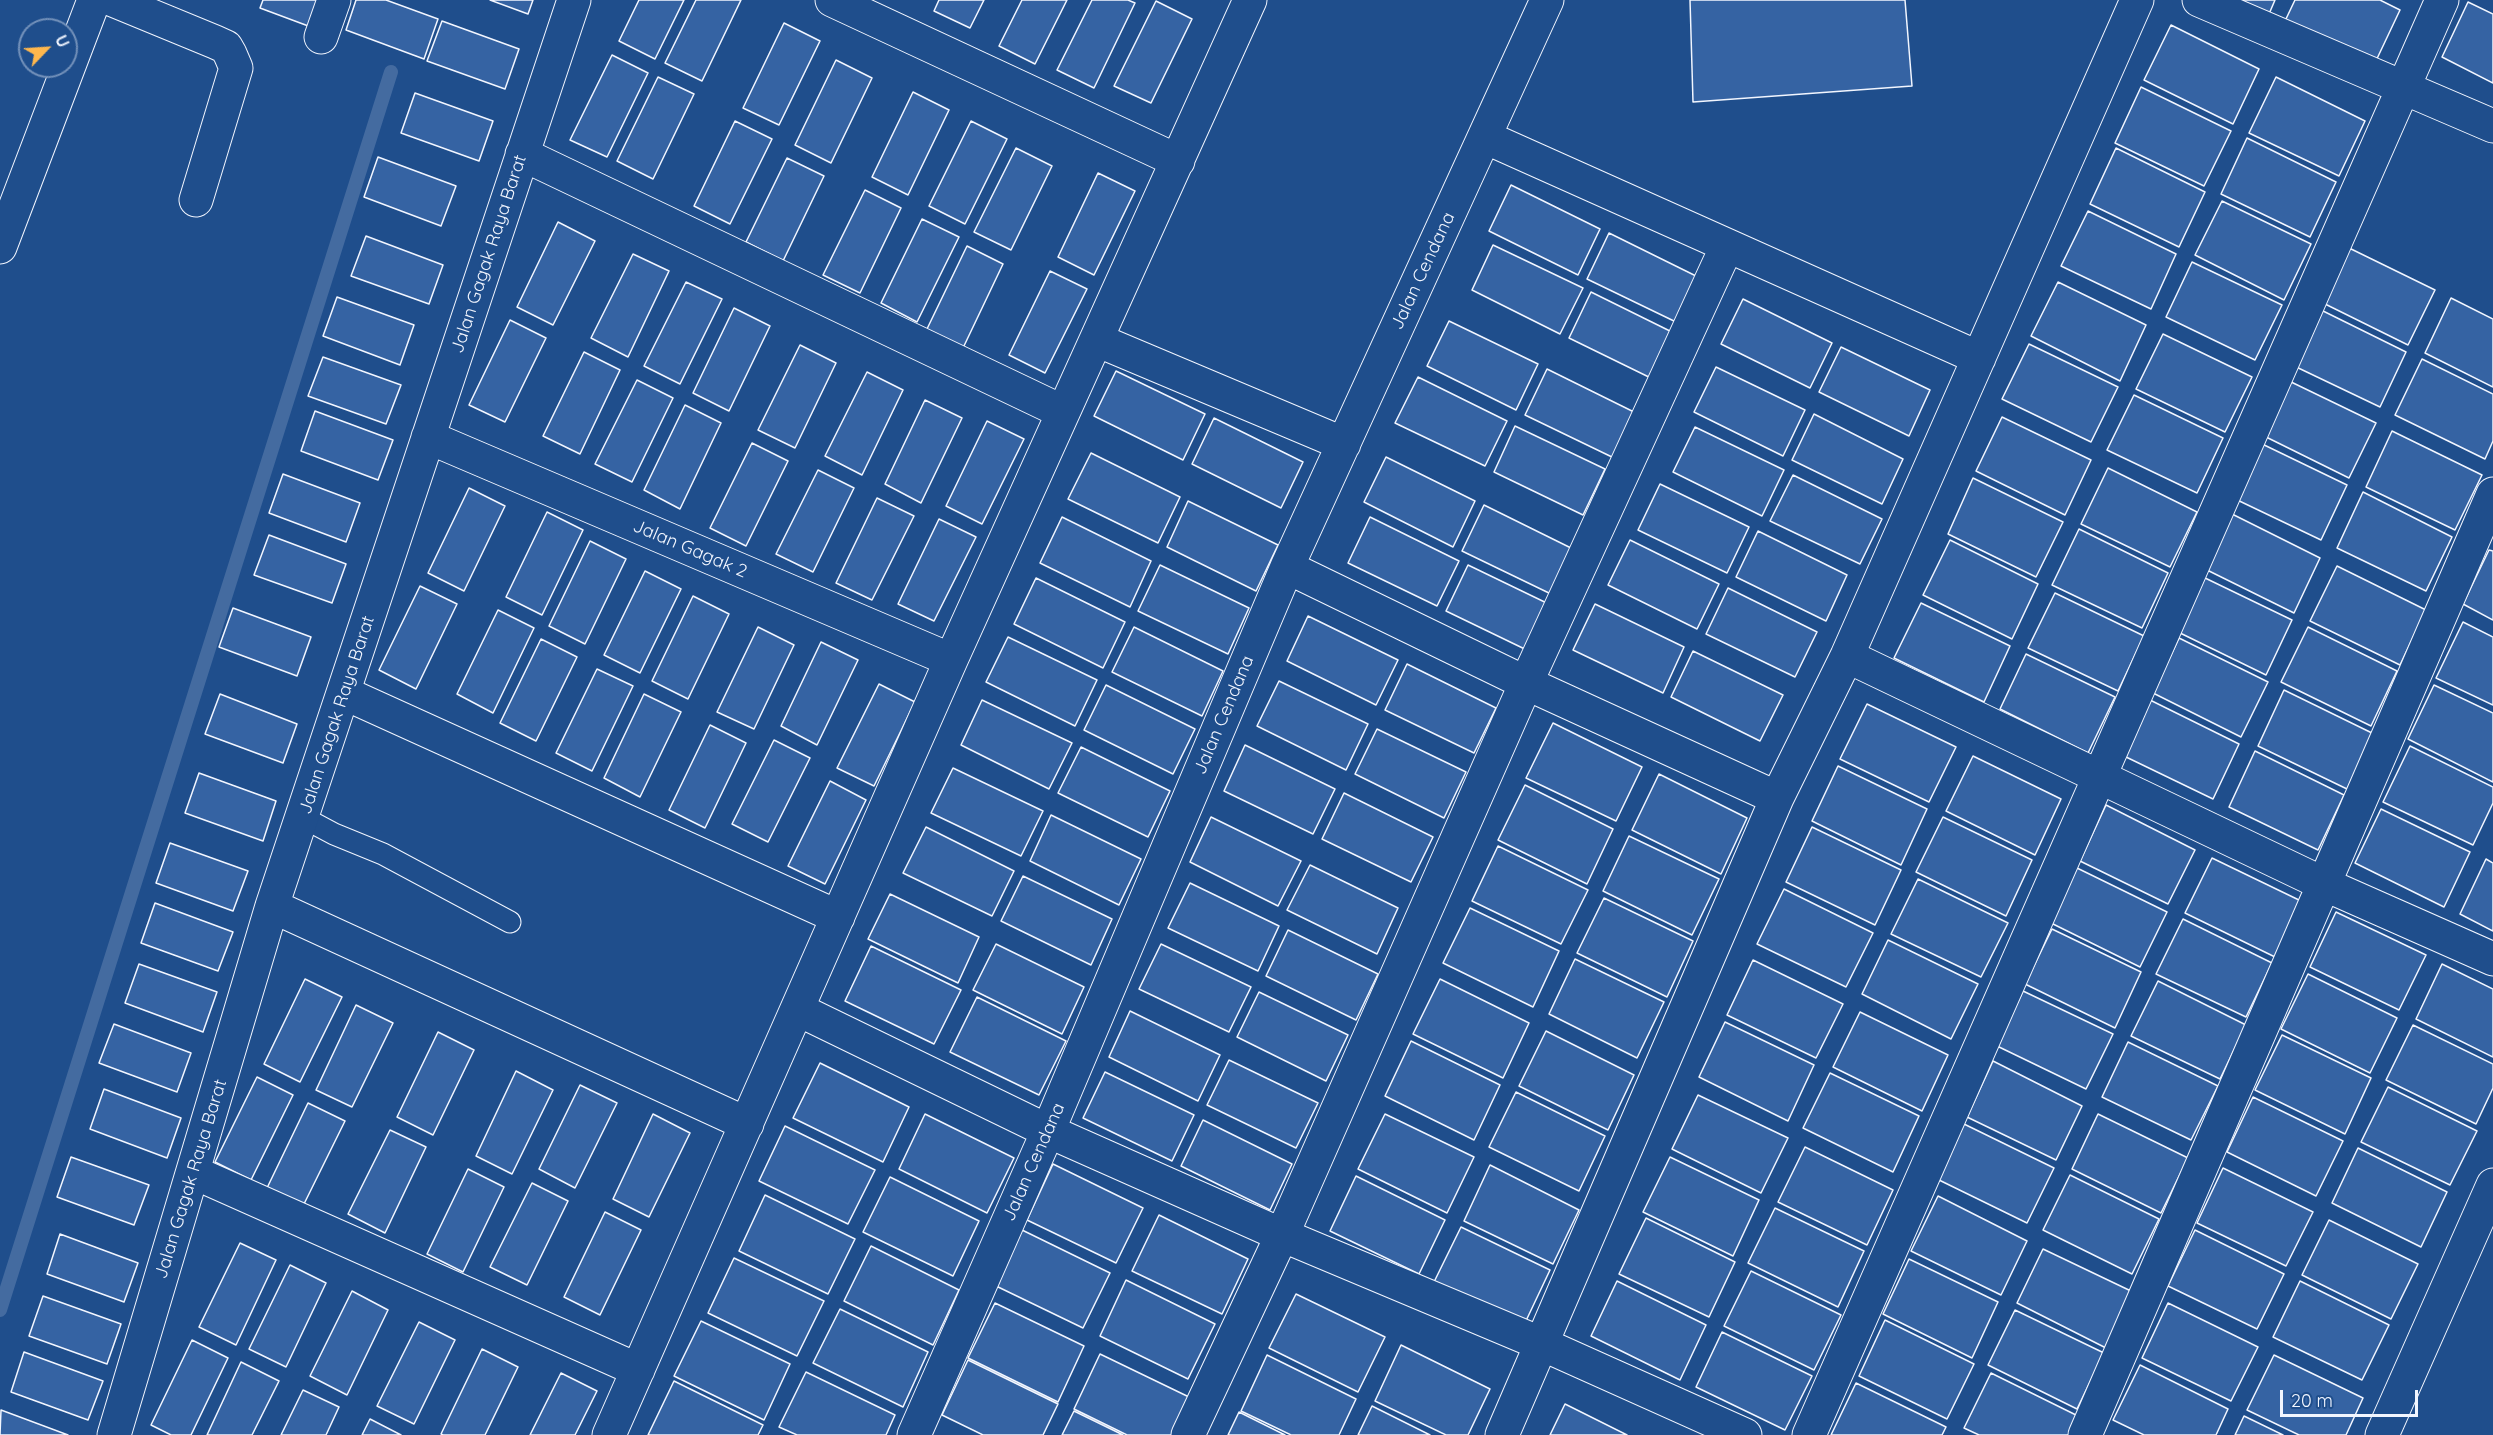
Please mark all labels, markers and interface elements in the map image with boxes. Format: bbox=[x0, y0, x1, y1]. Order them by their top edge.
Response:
north arrow bbox=[18, 18, 78, 78]
text: U bbox=[51, 32, 74, 51]
street label: Jalan Gagak Raya Barat bbox=[447, 152, 531, 356]
street label: Jalan Cendana bbox=[1386, 209, 1460, 333]
street label: Jalan Gagak 2 bbox=[630, 515, 750, 583]
street label: Jalan Gagak Raya Barat bbox=[295, 613, 379, 817]
street label: Jalan Cendana bbox=[1189, 652, 1259, 778]
street label: Jalan Gagak Raya Barat bbox=[150, 1077, 232, 1281]
street label: Jalan Cendana bbox=[998, 1100, 1070, 1224]
scale bar bbox=[2283, 1378, 2421, 1416]
text: 20 m bbox=[2291, 1389, 2333, 1412]

